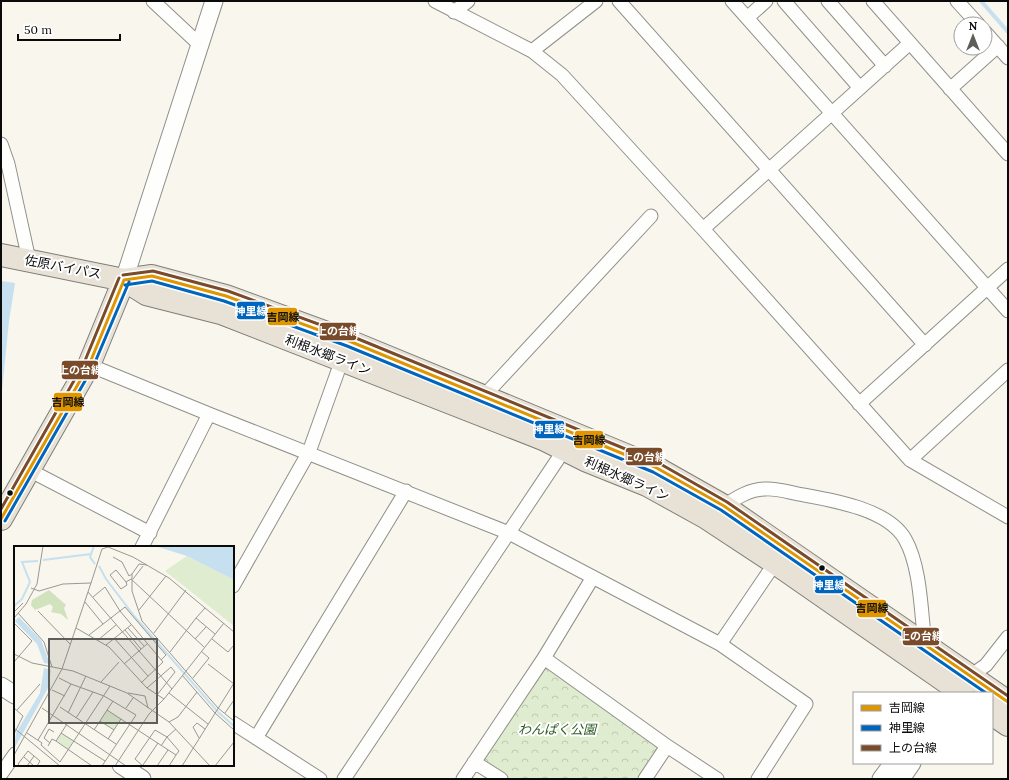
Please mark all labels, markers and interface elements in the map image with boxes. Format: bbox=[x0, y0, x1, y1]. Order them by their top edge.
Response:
scale bar bbox=[18, 16, 120, 42]
north arrow bbox=[953, 16, 993, 56]
text: N bbox=[969, 19, 978, 33]
text: 50 m bbox=[24, 22, 52, 37]
street label: 佐原バイパス bbox=[23, 251, 103, 283]
line badge: 神里線 bbox=[236, 301, 266, 320]
text: 神里線 bbox=[235, 304, 268, 318]
line badge: 吉岡線 bbox=[267, 307, 298, 326]
text: 吉岡線 bbox=[267, 310, 300, 324]
line badge: 上の台線 bbox=[319, 322, 357, 341]
text: 上の台線 bbox=[316, 324, 360, 338]
street label: 利根水郷ライン bbox=[282, 331, 374, 379]
line badge: 上の台線 bbox=[61, 360, 99, 380]
text: 上の台線 bbox=[58, 363, 102, 377]
line badge: 吉岡線 bbox=[53, 392, 83, 412]
text: 吉岡線 bbox=[52, 395, 85, 409]
line badge: 神里線 bbox=[534, 420, 565, 439]
text: 神里線 bbox=[533, 422, 566, 436]
line badge: 吉岡線 bbox=[574, 430, 604, 449]
text: 吉岡線 bbox=[573, 433, 606, 447]
line badge: 上の台線 bbox=[625, 447, 663, 466]
text: 上の台線 bbox=[622, 450, 666, 464]
street label: 利根水郷ライン bbox=[582, 453, 672, 505]
unlabelled marker bbox=[5, 488, 15, 498]
inset map bbox=[14, 546, 234, 766]
unlabelled marker bbox=[817, 563, 827, 573]
line badge: 神里線 bbox=[814, 575, 844, 594]
text: 神里線 bbox=[813, 578, 846, 592]
line badge: 吉岡線 bbox=[857, 599, 887, 618]
text: 吉岡線 bbox=[856, 601, 889, 615]
line badge: 上の台線 bbox=[902, 627, 940, 646]
text: 上の台線 bbox=[899, 629, 943, 643]
legend bbox=[853, 692, 993, 764]
text: 吉岡線 bbox=[889, 700, 925, 715]
text: 神里線 bbox=[889, 720, 925, 735]
park label: わんぱく公園 bbox=[518, 721, 598, 738]
text: 上の台線 bbox=[889, 740, 937, 755]

